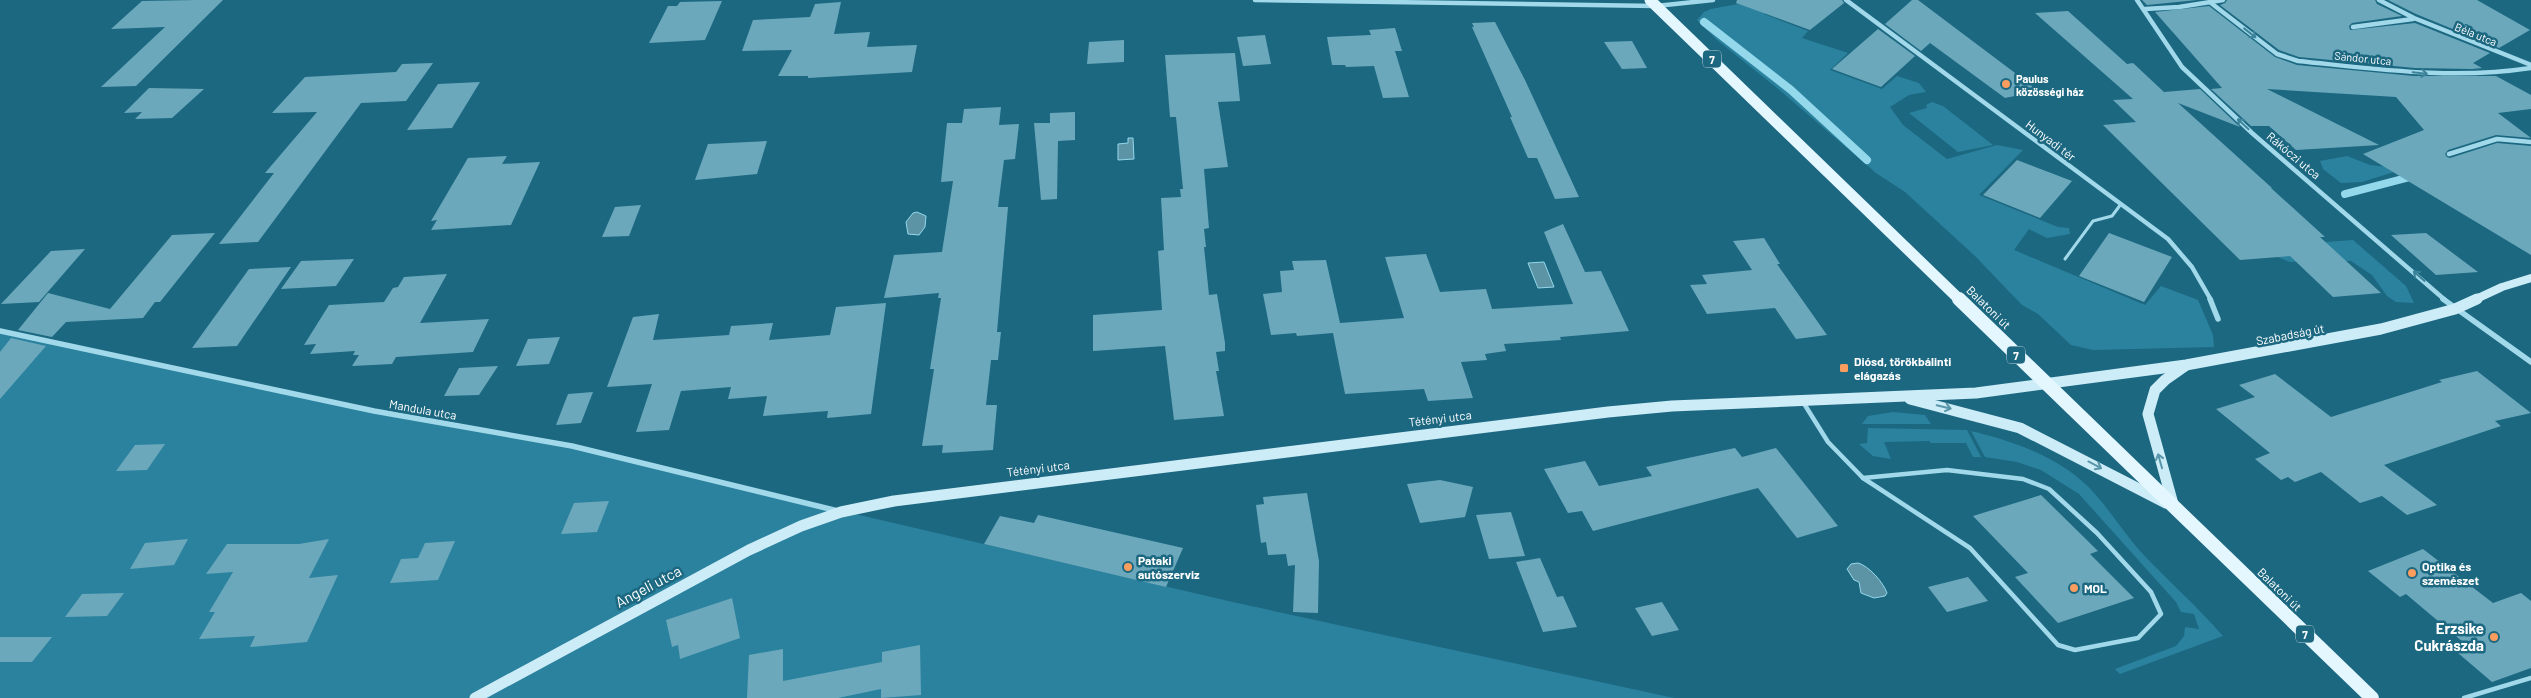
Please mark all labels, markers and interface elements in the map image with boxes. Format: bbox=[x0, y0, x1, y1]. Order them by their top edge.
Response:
street label: Béla utca bbox=[2453, 20, 2499, 48]
one-way arrow bbox=[2243, 27, 2256, 38]
street label: Sándor utca bbox=[2334, 49, 2392, 67]
road number: 7 bbox=[1703, 51, 1721, 68]
one-way arrow bbox=[2412, 68, 2428, 78]
place label: Paulus közösségi ház bbox=[2016, 72, 2083, 98]
marker: Paulus közösségi ház bbox=[2000, 78, 2012, 90]
street label: Hunyadi tér bbox=[2023, 117, 2079, 164]
one-way arrow bbox=[2237, 118, 2250, 130]
street label: Rákóczi utca bbox=[2264, 129, 2324, 181]
one-way arrow bbox=[2412, 271, 2425, 282]
street label: Balatoni út bbox=[1964, 283, 2014, 331]
street label: Szabadság út bbox=[2255, 321, 2325, 347]
road number: 7 bbox=[2007, 346, 2025, 364]
place label: Diósd, törökbálinti elágazás bbox=[1854, 354, 1951, 382]
marker: Diósd, törökbálinti elágazás bbox=[1838, 362, 1850, 374]
street label: Mandula utca bbox=[388, 396, 458, 422]
one-way arrow bbox=[1936, 403, 1952, 412]
street label: Tétényi utca bbox=[1408, 407, 1472, 429]
one-way arrow bbox=[2155, 453, 2165, 469]
street label: Tétényi utca bbox=[1006, 457, 1070, 479]
one-way arrow bbox=[2087, 461, 2102, 471]
place label: Pataki autószerviz bbox=[1138, 553, 1200, 581]
place label: Optika és szemészet bbox=[2422, 559, 2479, 587]
street label: Angeli utca bbox=[612, 561, 684, 611]
marker: Pataki autószerviz bbox=[1122, 561, 1134, 573]
street label: Balatoni út bbox=[2255, 565, 2305, 613]
marker: Optika és szemészet bbox=[2406, 567, 2418, 579]
place label: MOL bbox=[2084, 581, 2107, 595]
marker: MOL bbox=[2068, 582, 2080, 594]
place label: Erzsike Cukrászda bbox=[2414, 619, 2484, 654]
road number: 7 bbox=[2296, 626, 2314, 642]
marker: Erzsike Cukrászda bbox=[2488, 631, 2500, 643]

